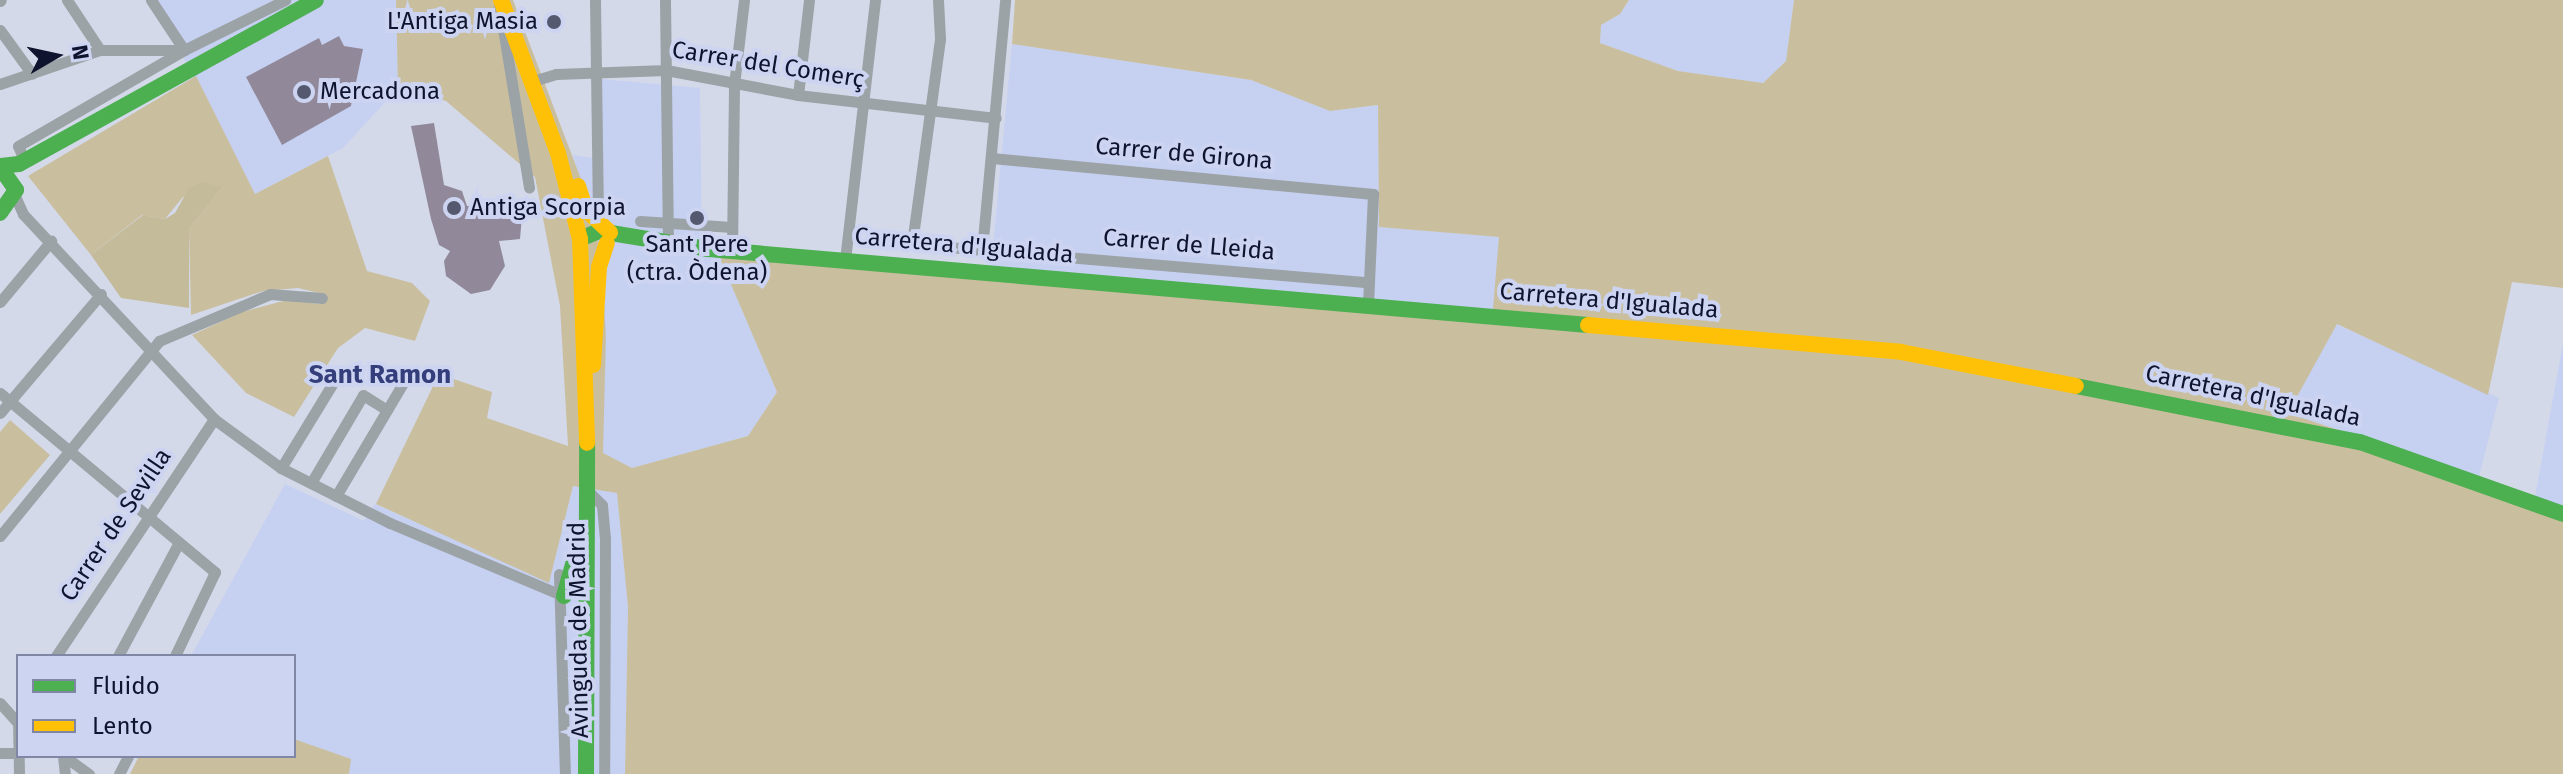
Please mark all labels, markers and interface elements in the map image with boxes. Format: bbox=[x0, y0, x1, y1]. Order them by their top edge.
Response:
place label: L'Antiga Masia bbox=[387, 8, 538, 36]
marker: L'Antiga Masia bbox=[545, 13, 563, 31]
north arrow bbox=[16, 16, 96, 96]
street label: Carrer del Comerç bbox=[670, 36, 866, 94]
text: N bbox=[66, 43, 95, 61]
place label: Mercadona bbox=[320, 78, 440, 106]
marker: Mercadona bbox=[295, 83, 313, 101]
street label: Carrer de Girona bbox=[1094, 132, 1274, 176]
place label: Antiga Scorpia bbox=[470, 194, 626, 222]
marker: Antiga Scorpia bbox=[445, 199, 463, 217]
marker: Sant Pere (ctra. Òdena) bbox=[688, 209, 706, 227]
street label: Carretera d'Igualada bbox=[853, 222, 1075, 270]
street label: Carrer de Lleida bbox=[1102, 223, 1276, 267]
place label: Sant Pere (ctra. Òdena) bbox=[627, 231, 767, 287]
street label: Carretera d'Igualada bbox=[1498, 277, 1720, 325]
district label: Sant Ramon bbox=[309, 359, 451, 391]
street label: Carretera d'Igualada bbox=[2143, 359, 2363, 433]
street label: Carrer de Sevilla bbox=[54, 443, 178, 607]
street label: Avinguda de Madrid bbox=[563, 521, 595, 739]
legend bbox=[16, 654, 296, 758]
text: Fluido bbox=[92, 672, 160, 700]
text: Lento bbox=[92, 712, 153, 740]

